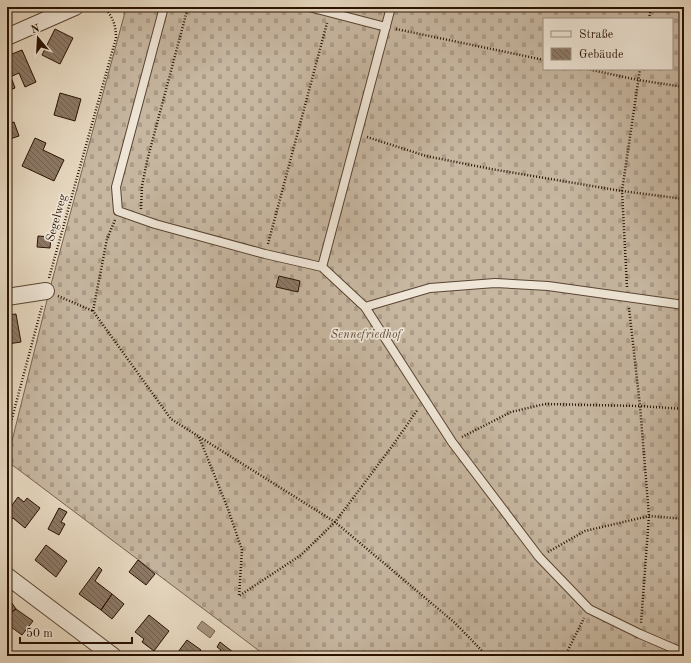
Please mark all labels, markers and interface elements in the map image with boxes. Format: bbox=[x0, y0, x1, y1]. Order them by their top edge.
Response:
north arrow bbox=[18, 18, 58, 58]
legend bbox=[543, 18, 673, 70]
text: N bbox=[30, 23, 42, 36]
text: Straße bbox=[579, 29, 614, 41]
text: Gebäude bbox=[579, 49, 624, 61]
street label: Segelweg bbox=[44, 192, 70, 243]
park label: Sennefriedhof bbox=[331, 329, 404, 341]
scale bar bbox=[20, 619, 132, 645]
text: 50 m bbox=[26, 627, 53, 640]

